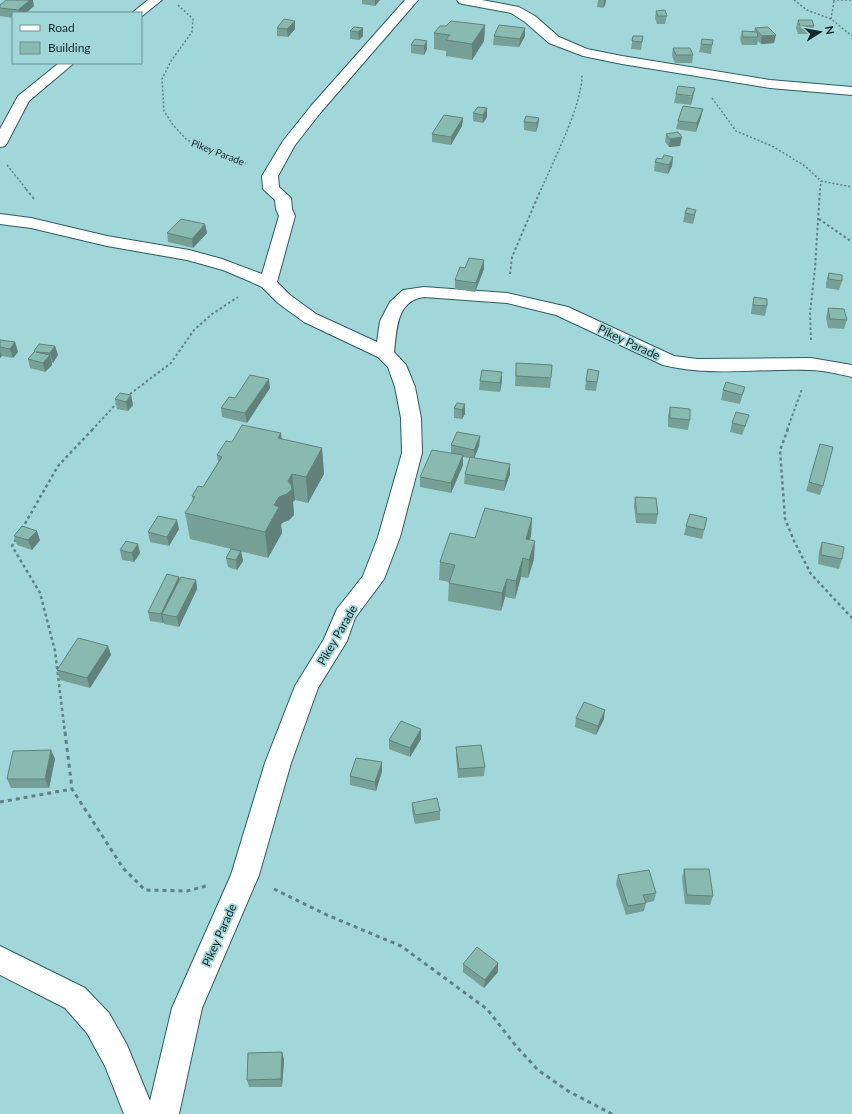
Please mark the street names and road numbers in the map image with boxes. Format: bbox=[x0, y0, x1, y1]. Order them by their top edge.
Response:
street label: Pikey Parade bbox=[190, 136, 246, 168]
street label: Pikey Parade bbox=[595, 321, 663, 363]
street label: Pikey Parade bbox=[314, 602, 360, 668]
street label: Pikey Parade bbox=[198, 901, 240, 969]

